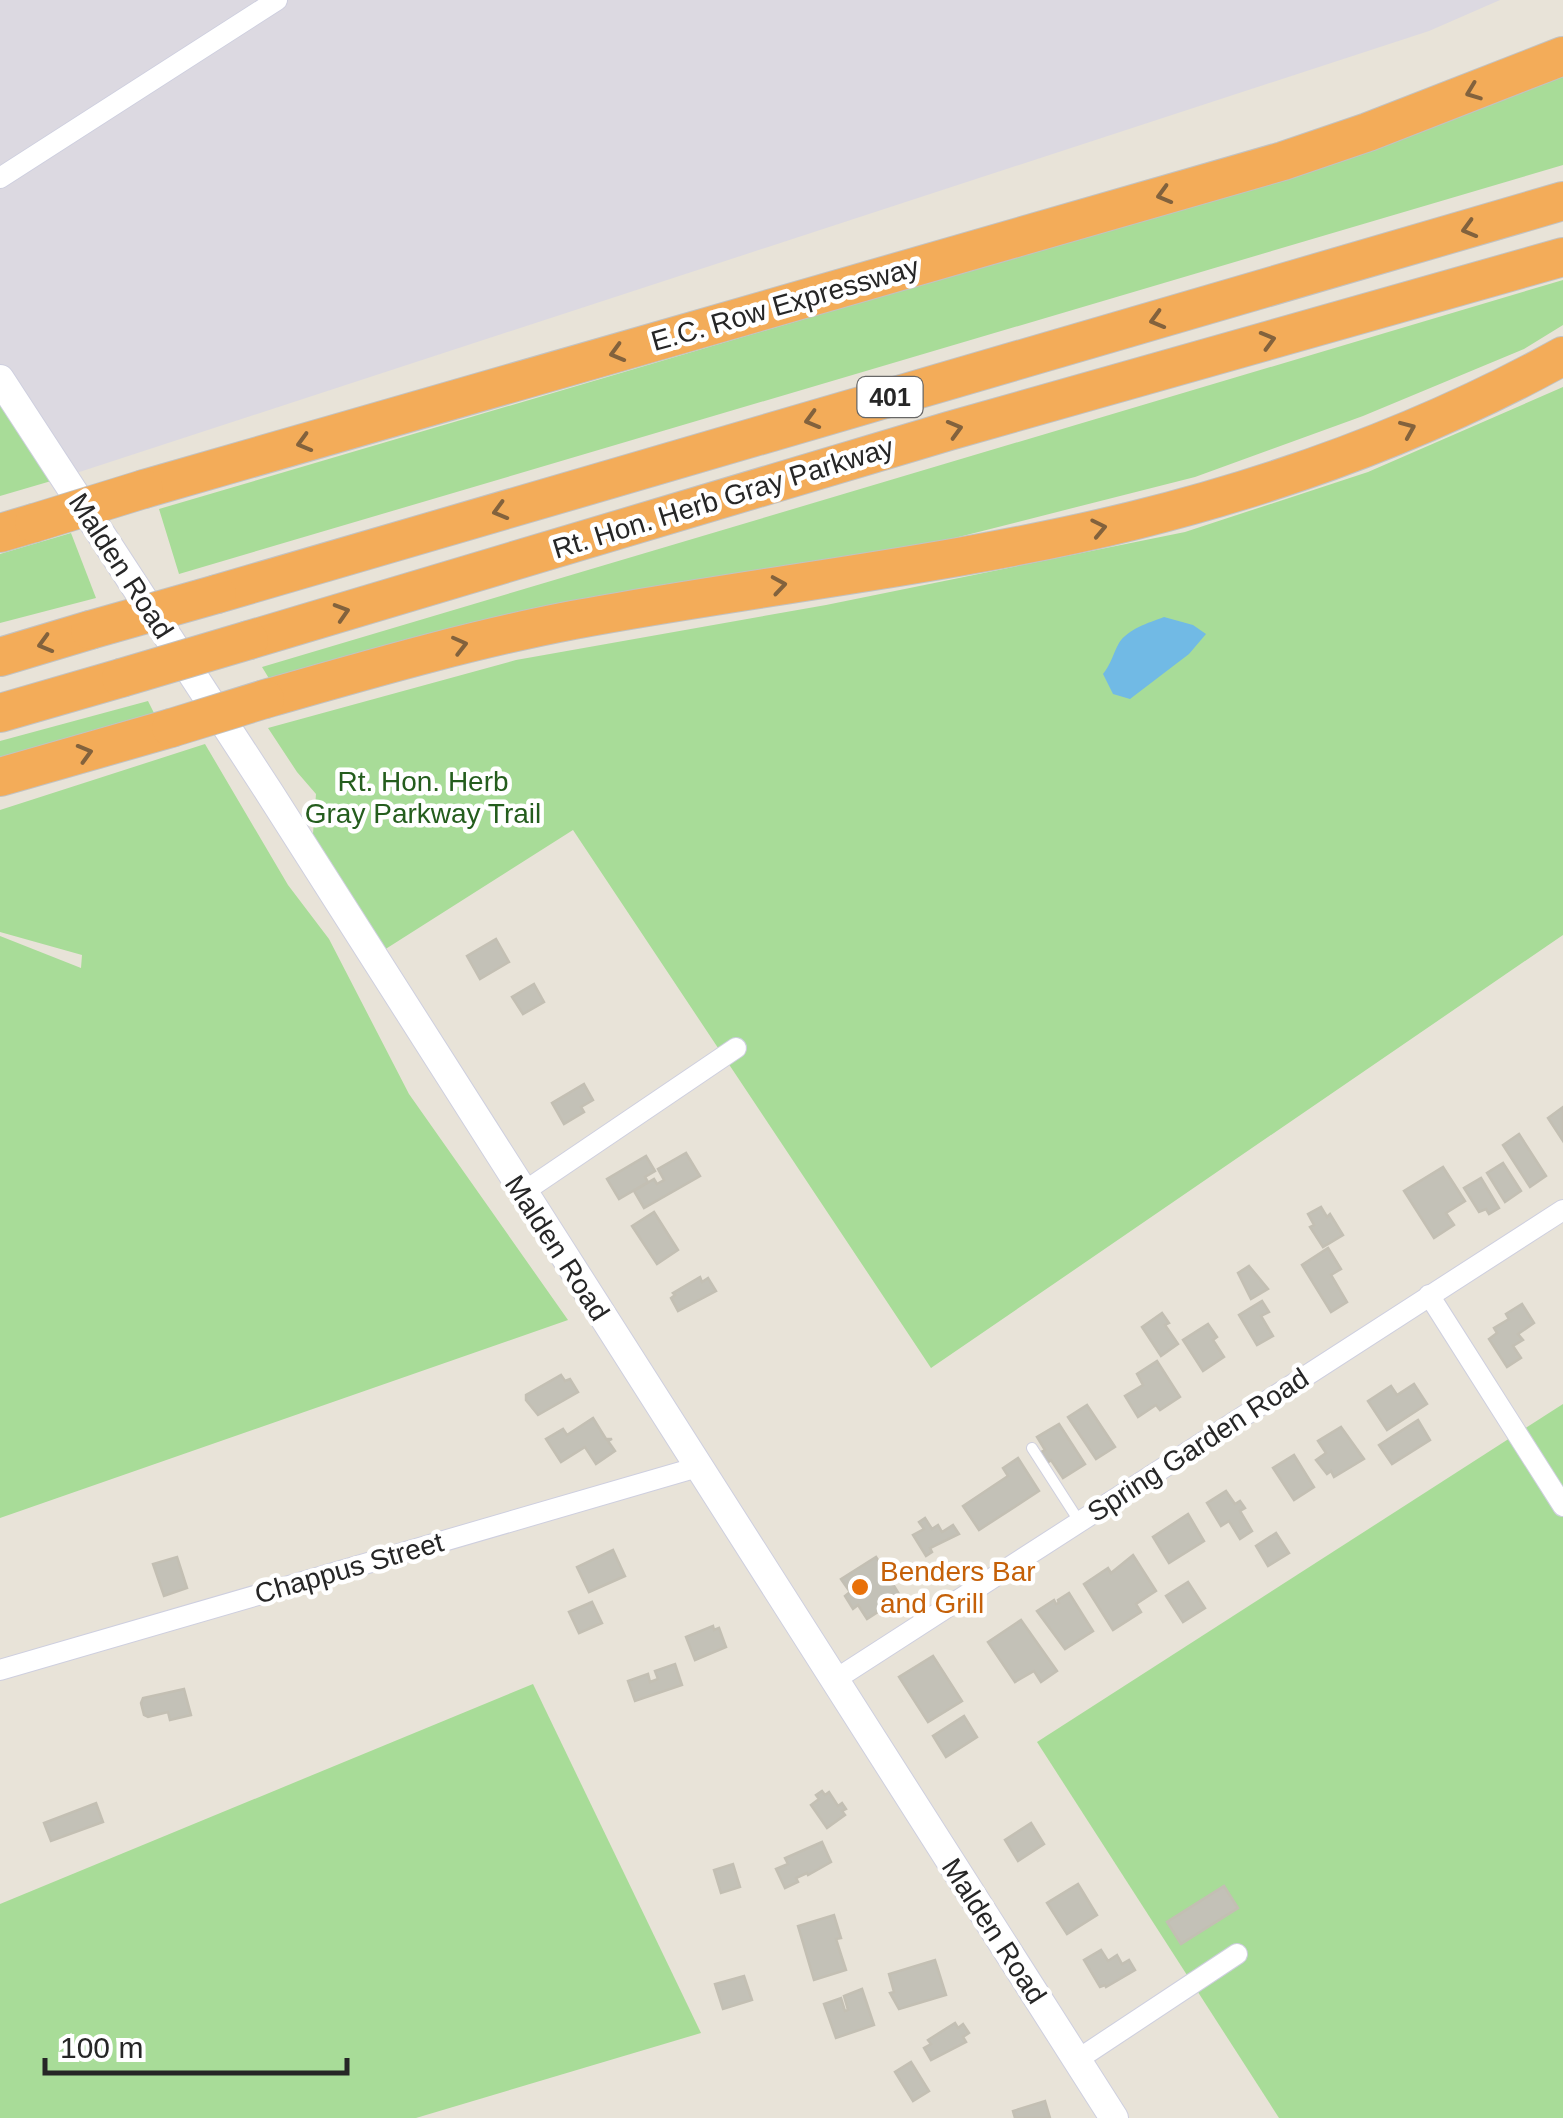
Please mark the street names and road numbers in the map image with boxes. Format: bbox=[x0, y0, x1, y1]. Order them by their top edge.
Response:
street label: E.C. Row Expressway bbox=[648, 251, 922, 357]
road number: 401 bbox=[858, 377, 922, 417]
street label: Rt. Hon. Herb Gray Parkway bbox=[549, 431, 897, 565]
street label: Malden Road bbox=[63, 488, 179, 644]
street label: Malden Road bbox=[499, 1170, 615, 1326]
street label: Spring Garden Road bbox=[1082, 1362, 1314, 1528]
street label: Chappus Street bbox=[251, 1526, 447, 1610]
street label: Malden Road bbox=[936, 1853, 1052, 2009]

